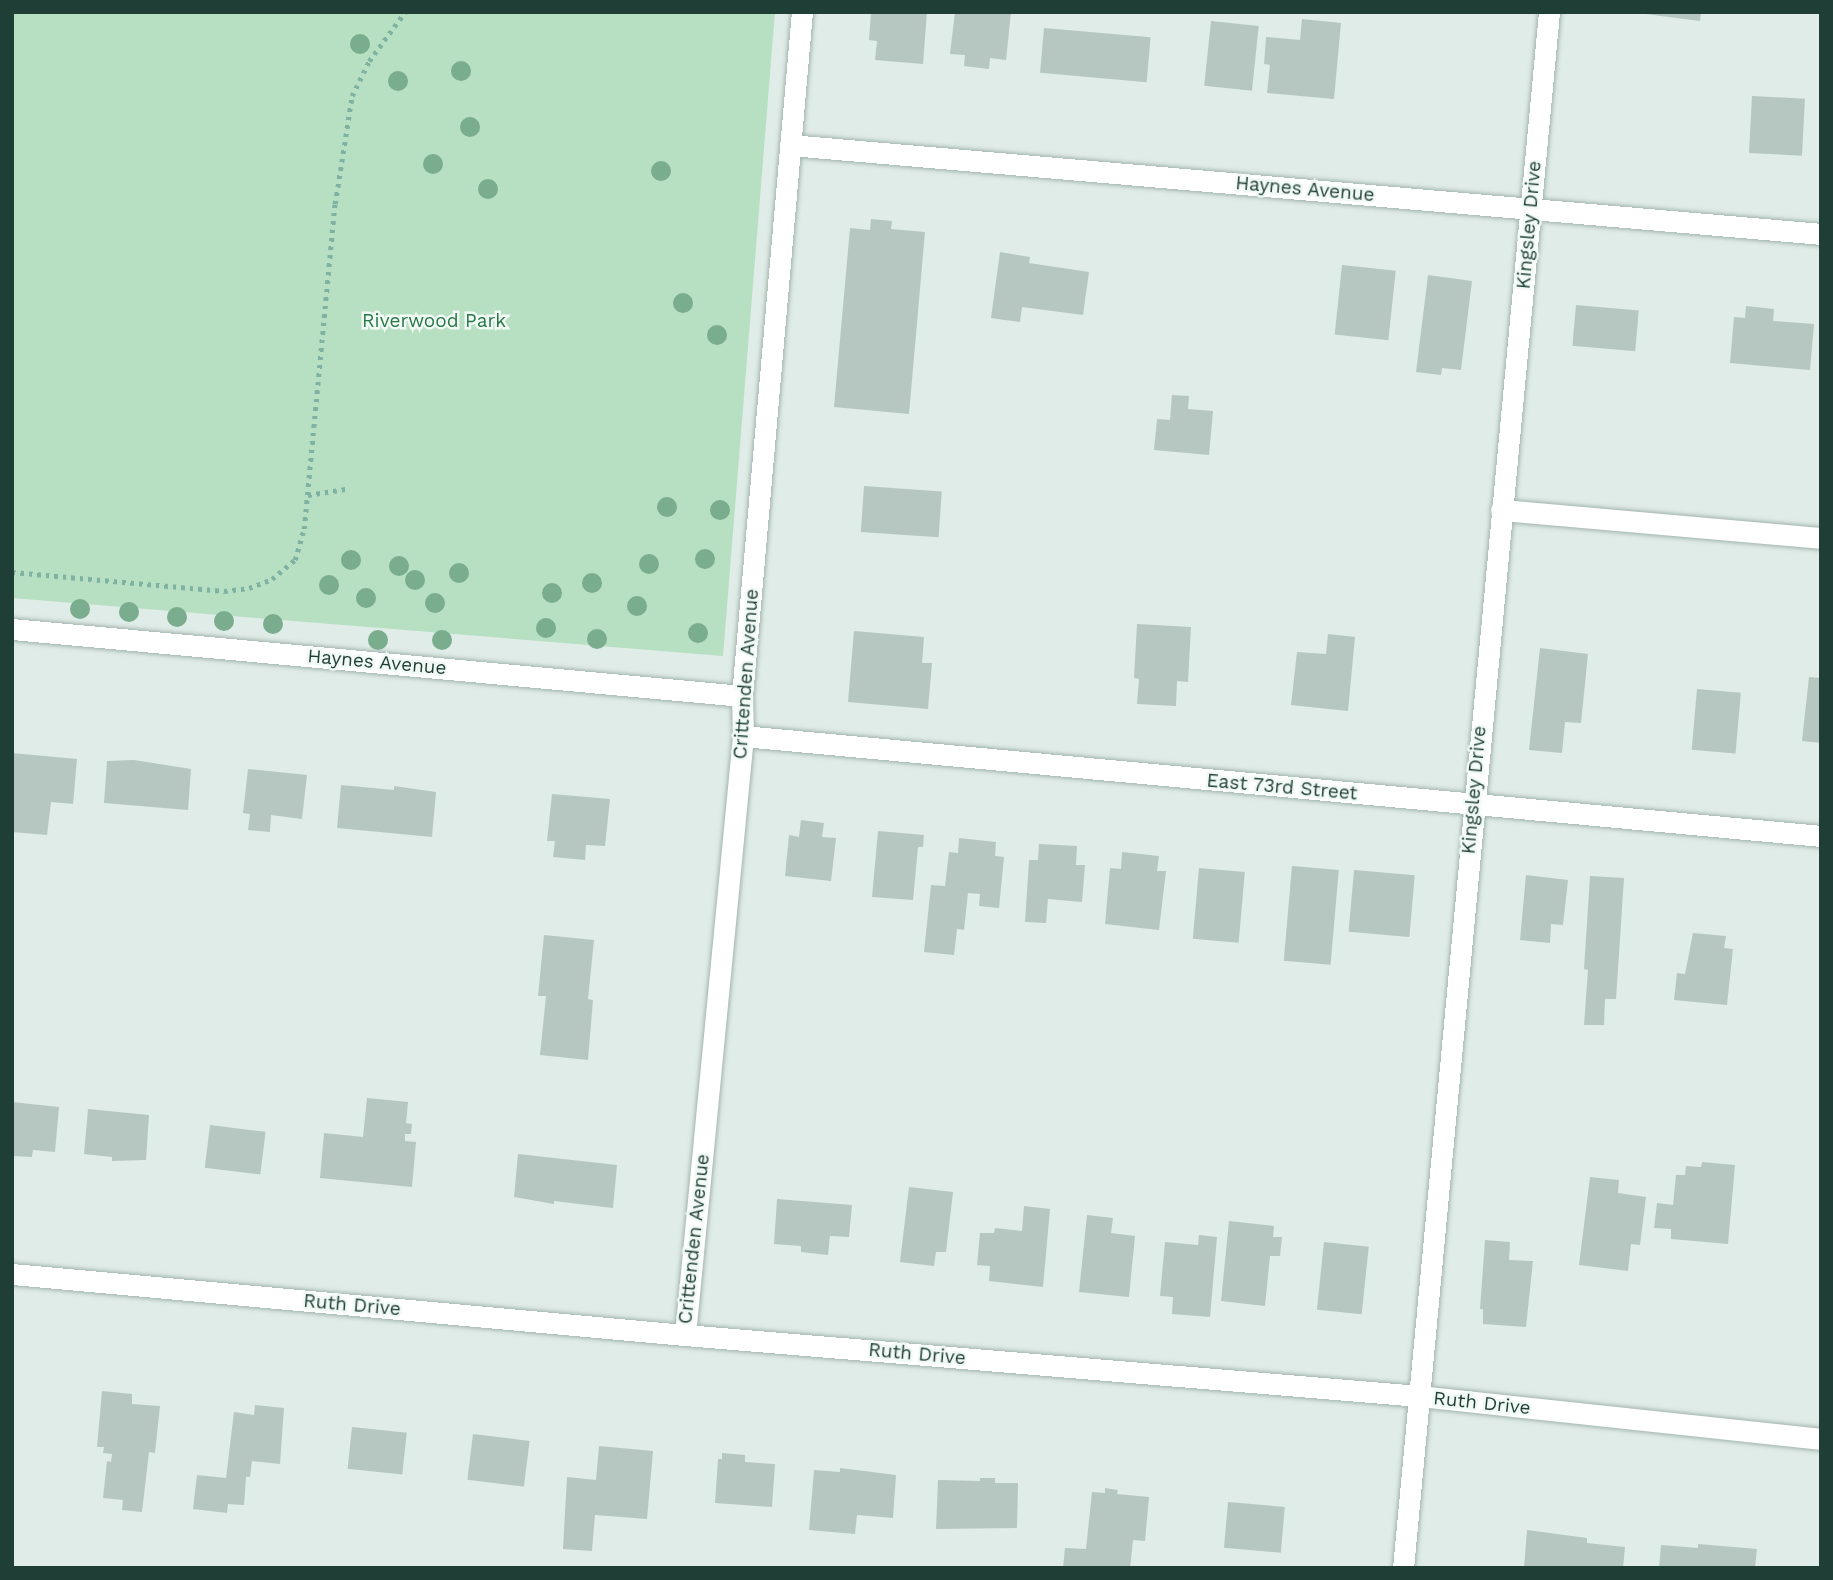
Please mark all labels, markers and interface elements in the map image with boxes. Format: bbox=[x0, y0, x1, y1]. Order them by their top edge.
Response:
street label: Kingsley Drive bbox=[1512, 160, 1546, 290]
street label: Haynes Avenue bbox=[1234, 172, 1376, 206]
park label: Riverwood Park bbox=[362, 310, 506, 332]
street label: Crittenden Avenue bbox=[729, 588, 763, 760]
street label: Haynes Avenue bbox=[306, 645, 448, 679]
street label: Kingsley Drive bbox=[1457, 725, 1491, 855]
street label: East 73rd Street bbox=[1205, 769, 1359, 805]
street label: Crittenden Avenue bbox=[674, 1152, 714, 1326]
street label: Ruth Drive bbox=[302, 1289, 402, 1321]
street label: Ruth Drive bbox=[867, 1338, 967, 1370]
street label: Ruth Drive bbox=[1432, 1387, 1532, 1419]

